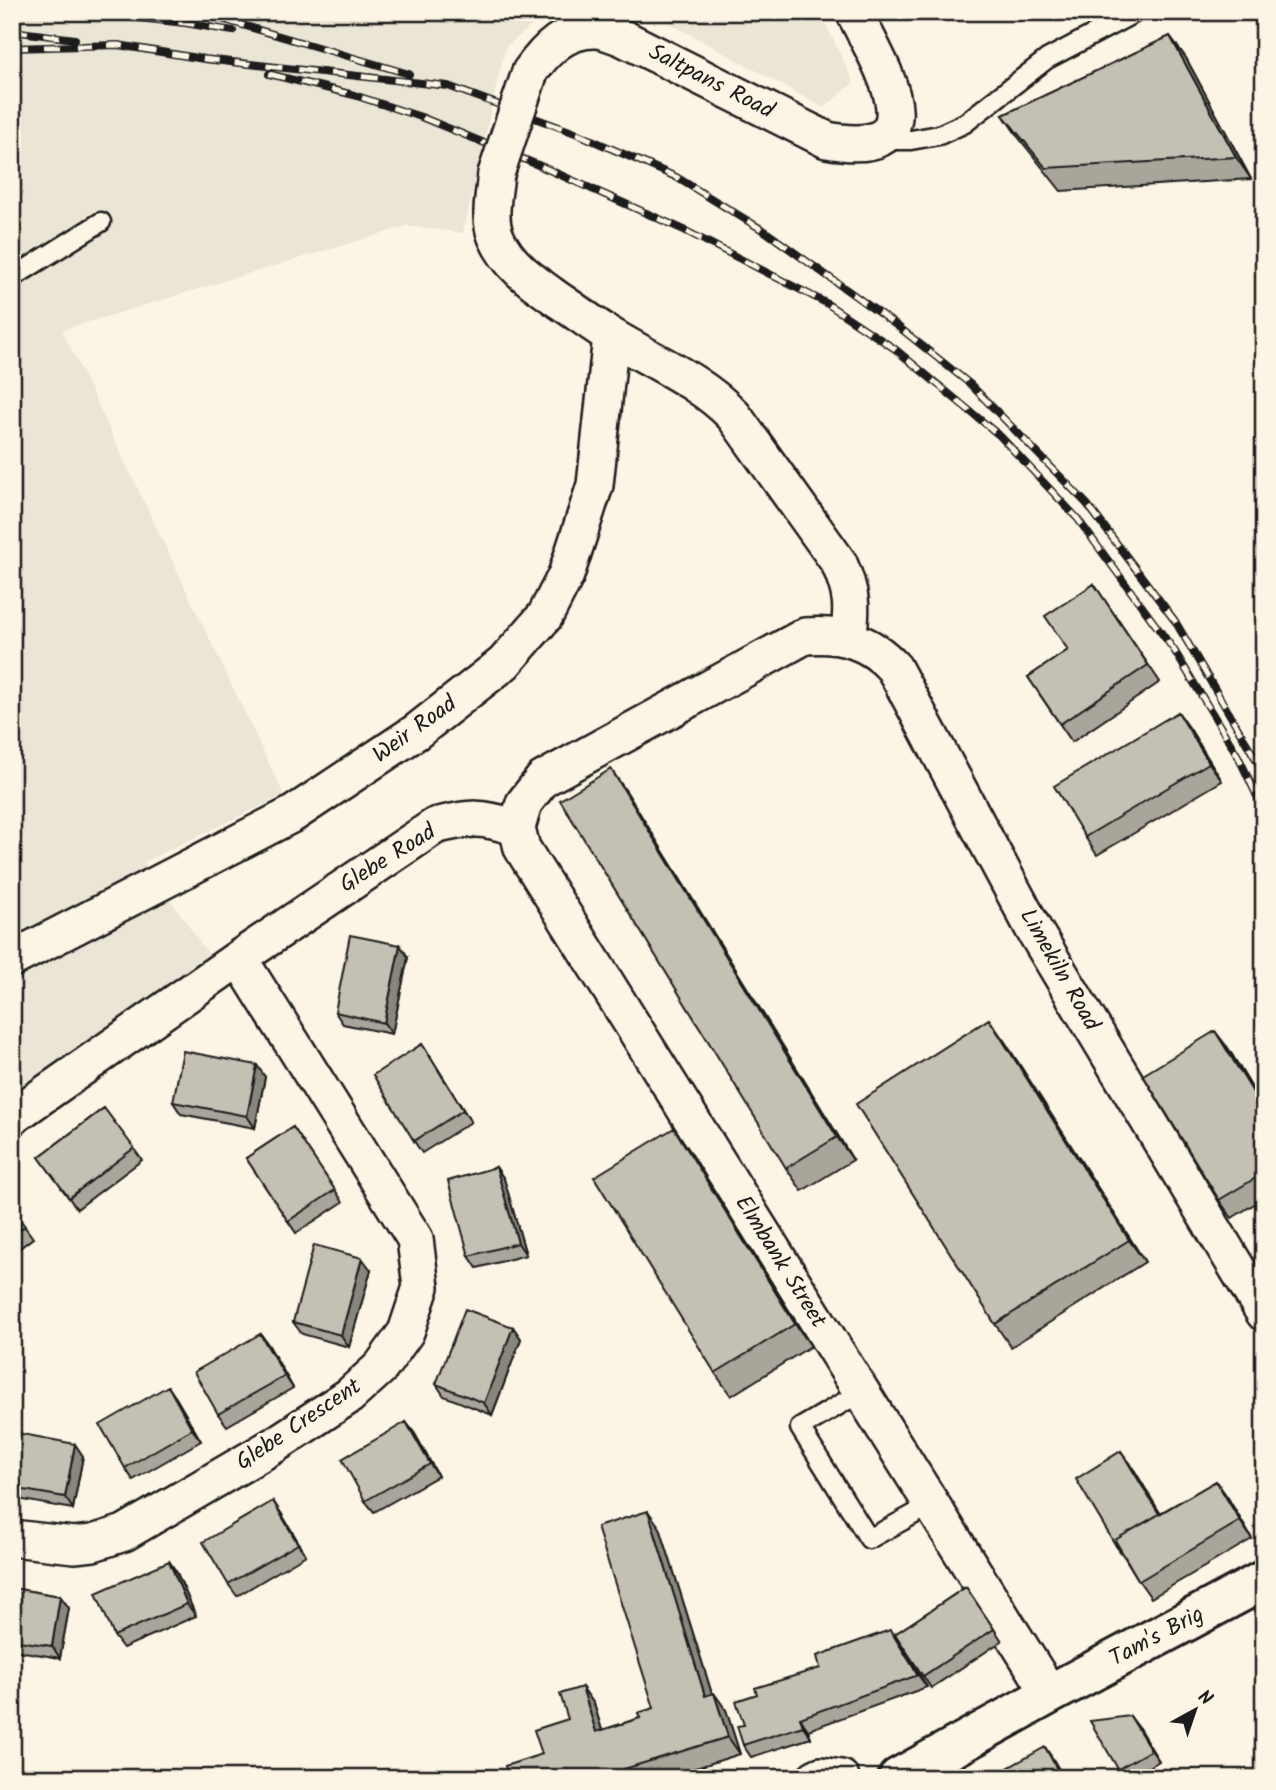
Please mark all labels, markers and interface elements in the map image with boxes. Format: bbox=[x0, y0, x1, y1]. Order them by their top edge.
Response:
street label: Saltpans Road bbox=[642, 35, 781, 129]
street label: Weir Road bbox=[365, 687, 465, 773]
street label: Glebe Road bbox=[333, 815, 444, 903]
street label: Limekiln Road bbox=[1009, 902, 1109, 1038]
street label: Elmbank Street bbox=[725, 1188, 836, 1336]
street label: Glebe Crescent bbox=[229, 1369, 370, 1480]
street label: Tam's Brig bbox=[1103, 1597, 1211, 1677]
north arrow bbox=[1160, 1674, 1230, 1744]
text: N bbox=[1190, 1683, 1219, 1714]

